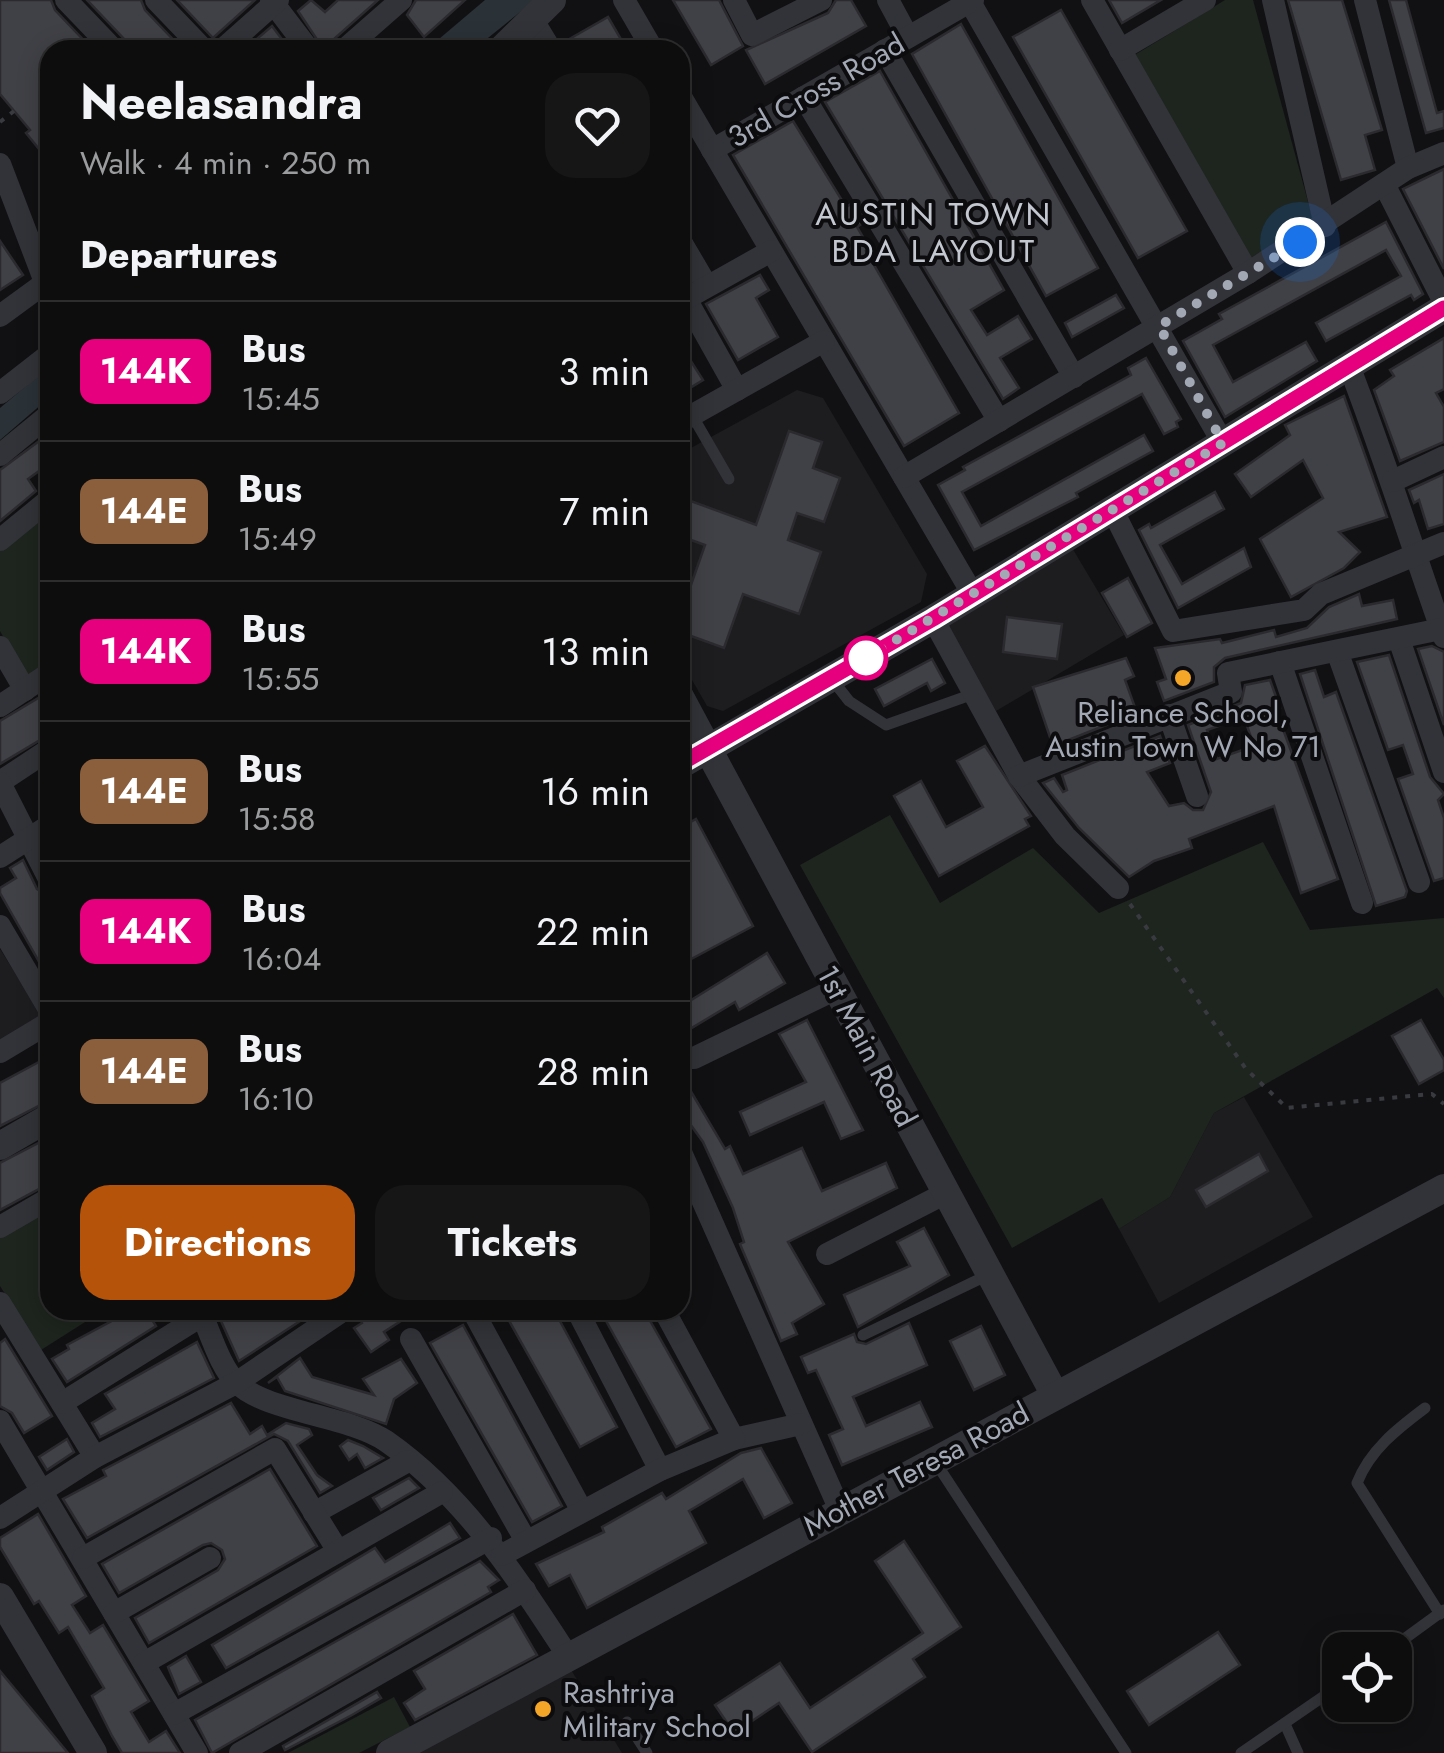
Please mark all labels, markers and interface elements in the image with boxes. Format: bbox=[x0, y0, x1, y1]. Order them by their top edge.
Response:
street label: 3rd Cross Road bbox=[720, 22, 912, 158]
text: Neelasandra bbox=[80, 68, 363, 137]
button: heart bbox=[545, 73, 650, 178]
text: Walk · 4 min · 250 m bbox=[80, 140, 371, 186]
district label: AUSTIN TOWN BDA LAYOUT bbox=[815, 191, 1053, 274]
your location bbox=[1275, 217, 1325, 267]
text: Departures bbox=[80, 227, 277, 282]
text: Bus bbox=[241, 321, 306, 376]
text: 3 min bbox=[558, 344, 650, 399]
text: 144K bbox=[100, 346, 191, 396]
text: 15:45 bbox=[241, 376, 320, 422]
text: Bus bbox=[238, 461, 302, 516]
text: 7 min bbox=[559, 484, 650, 539]
text: 144E bbox=[100, 486, 188, 536]
text: 15:49 bbox=[238, 516, 317, 562]
text: Bus bbox=[241, 601, 306, 656]
text: 13 min bbox=[541, 624, 650, 679]
text: 144K bbox=[100, 626, 191, 676]
unlabelled marker bbox=[845, 637, 887, 679]
text: 15:55 bbox=[241, 656, 319, 702]
marker: Reliance School, Austin Town W No 71 bbox=[1172, 667, 1194, 689]
place label: Reliance School, Austin Town W No 71 bbox=[1045, 691, 1321, 768]
text: Bus bbox=[238, 741, 302, 796]
text: 16 min bbox=[540, 764, 650, 819]
text: 144E bbox=[100, 766, 188, 816]
text: 15:58 bbox=[238, 796, 315, 842]
text: Bus bbox=[241, 881, 306, 936]
text: 22 min bbox=[536, 904, 650, 959]
text: 144K bbox=[100, 906, 191, 956]
text: 16:04 bbox=[241, 936, 321, 982]
street label: 1st Main Road bbox=[806, 957, 928, 1135]
text: Bus bbox=[238, 1021, 302, 1076]
text: 28 min bbox=[537, 1044, 650, 1099]
text: 144E bbox=[100, 1046, 188, 1096]
text: 16:10 bbox=[238, 1076, 314, 1122]
button: Directions bbox=[80, 1185, 355, 1300]
button: Tickets bbox=[375, 1185, 650, 1300]
street label: Mother Teresa Road bbox=[795, 1391, 1037, 1547]
map controls bbox=[1322, 1632, 1412, 1722]
button: locate bbox=[1322, 1632, 1412, 1722]
place label: Rashtriya Military School bbox=[563, 1671, 751, 1748]
marker: Rashtriya Military School bbox=[532, 1698, 554, 1720]

